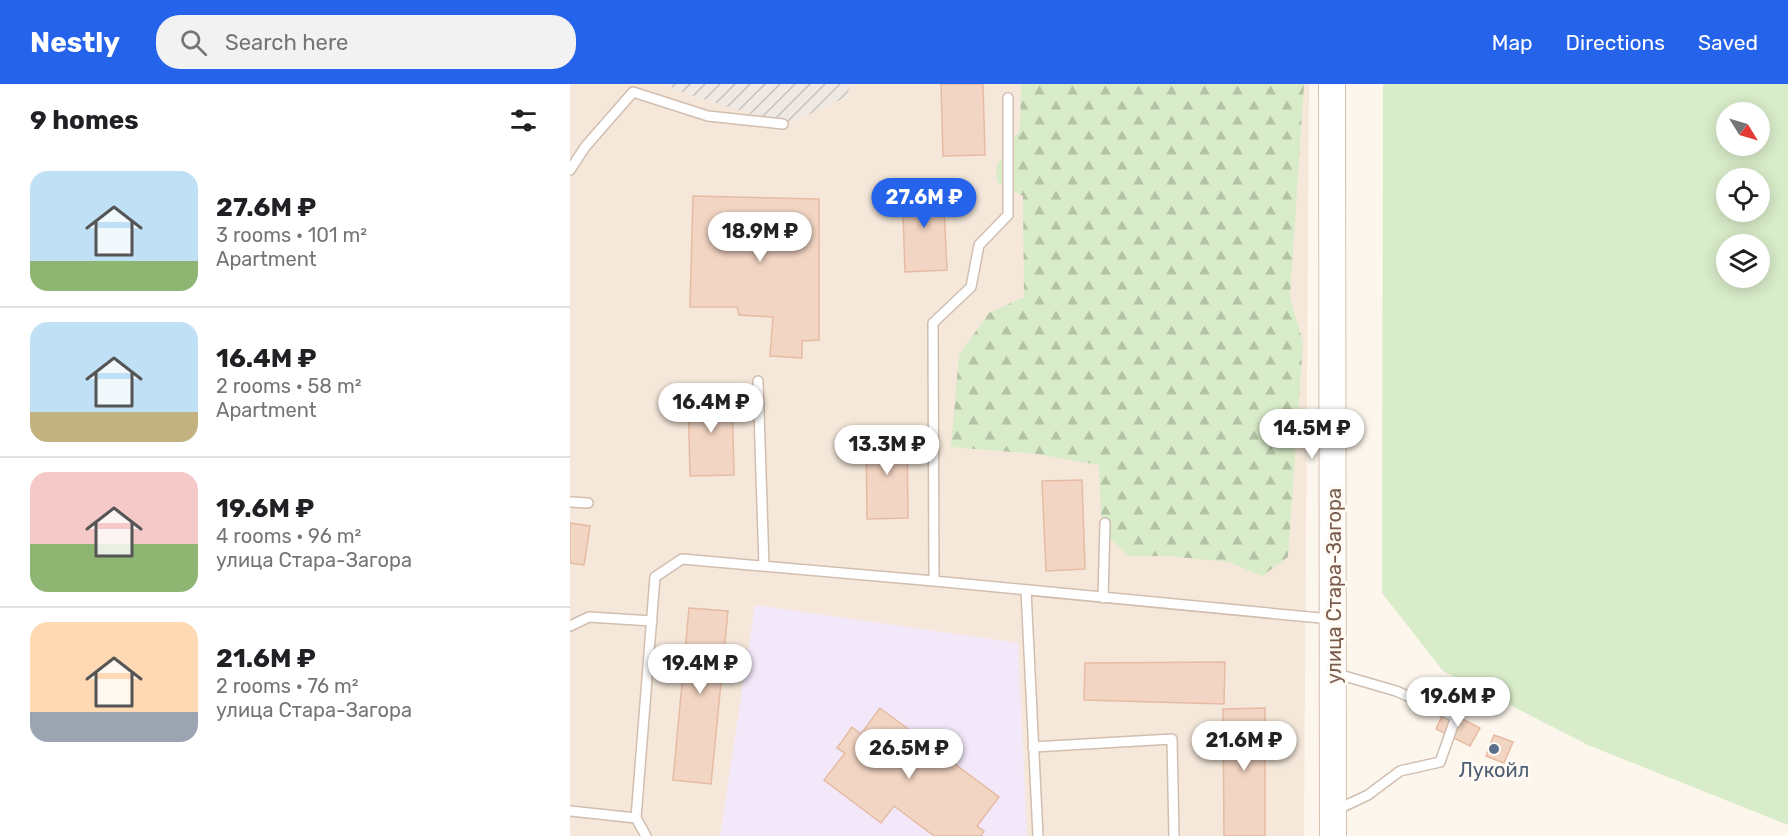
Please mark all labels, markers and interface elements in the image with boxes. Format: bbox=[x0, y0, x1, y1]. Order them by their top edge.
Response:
search box bbox=[156, 15, 576, 69]
text: Nestly bbox=[30, 26, 120, 59]
icon: search bbox=[177, 26, 210, 59]
text: Search here bbox=[225, 29, 348, 56]
text: Map bbox=[1492, 30, 1533, 55]
text: Directions bbox=[1566, 30, 1665, 55]
text: Saved bbox=[1698, 30, 1758, 55]
north arrow bbox=[1716, 102, 1770, 156]
map controls bbox=[1716, 102, 1770, 288]
icon: filters bbox=[507, 104, 540, 137]
text: 9 homes bbox=[30, 105, 139, 136]
button: locate bbox=[1716, 168, 1770, 222]
pin: 27.6M ₽ bbox=[869, 178, 979, 229]
text: 27.6M ₽ bbox=[885, 185, 963, 209]
text: 27.6M ₽ bbox=[216, 192, 316, 223]
icon: home bbox=[78, 195, 150, 267]
pin: 18.9M ₽ bbox=[705, 212, 815, 263]
text: 18.9M ₽ bbox=[722, 219, 798, 243]
text: 3 rooms · 101 m² bbox=[216, 223, 367, 247]
button: layers bbox=[1716, 234, 1770, 288]
text: Apartment bbox=[216, 247, 317, 271]
text: 16.4M ₽ bbox=[216, 343, 317, 374]
icon: home bbox=[78, 346, 150, 418]
text: 2 rooms · 58 m² bbox=[216, 374, 362, 398]
pin: 16.4M ₽ bbox=[656, 383, 766, 434]
text: 16.4M ₽ bbox=[672, 390, 750, 414]
text: Apartment bbox=[216, 398, 317, 422]
pin: 14.5M ₽ bbox=[1257, 409, 1367, 460]
text: 14.5M ₽ bbox=[1273, 416, 1351, 440]
pin: 13.3M ₽ bbox=[832, 425, 942, 476]
text: 13.3M ₽ bbox=[848, 432, 926, 456]
street label: улица Стара-Загора bbox=[1322, 488, 1346, 684]
text: 19.6M ₽ bbox=[216, 493, 314, 524]
icon: home bbox=[78, 496, 150, 568]
text: 4 rooms · 96 m² bbox=[216, 524, 361, 548]
text: улица Стара-Загора bbox=[216, 548, 412, 572]
text: 21.6M ₽ bbox=[216, 643, 316, 674]
pin: 19.4M ₽ bbox=[645, 644, 755, 695]
icon: home bbox=[78, 646, 150, 718]
text: 19.4M ₽ bbox=[662, 651, 738, 675]
text: 2 rooms · 76 m² bbox=[216, 674, 359, 698]
pin: 19.6M ₽ bbox=[1403, 677, 1513, 728]
text: 19.6M ₽ bbox=[1420, 684, 1496, 708]
text: улица Стара-Загора bbox=[216, 698, 412, 722]
pin: 21.6M ₽ bbox=[1189, 721, 1299, 772]
text: 21.6M ₽ bbox=[1206, 728, 1282, 752]
pin: 26.5M ₽ bbox=[854, 729, 964, 780]
text: 26.5M ₽ bbox=[869, 736, 949, 760]
marker: Лукойл bbox=[1487, 742, 1501, 756]
place label: Лукойл bbox=[1459, 758, 1529, 782]

